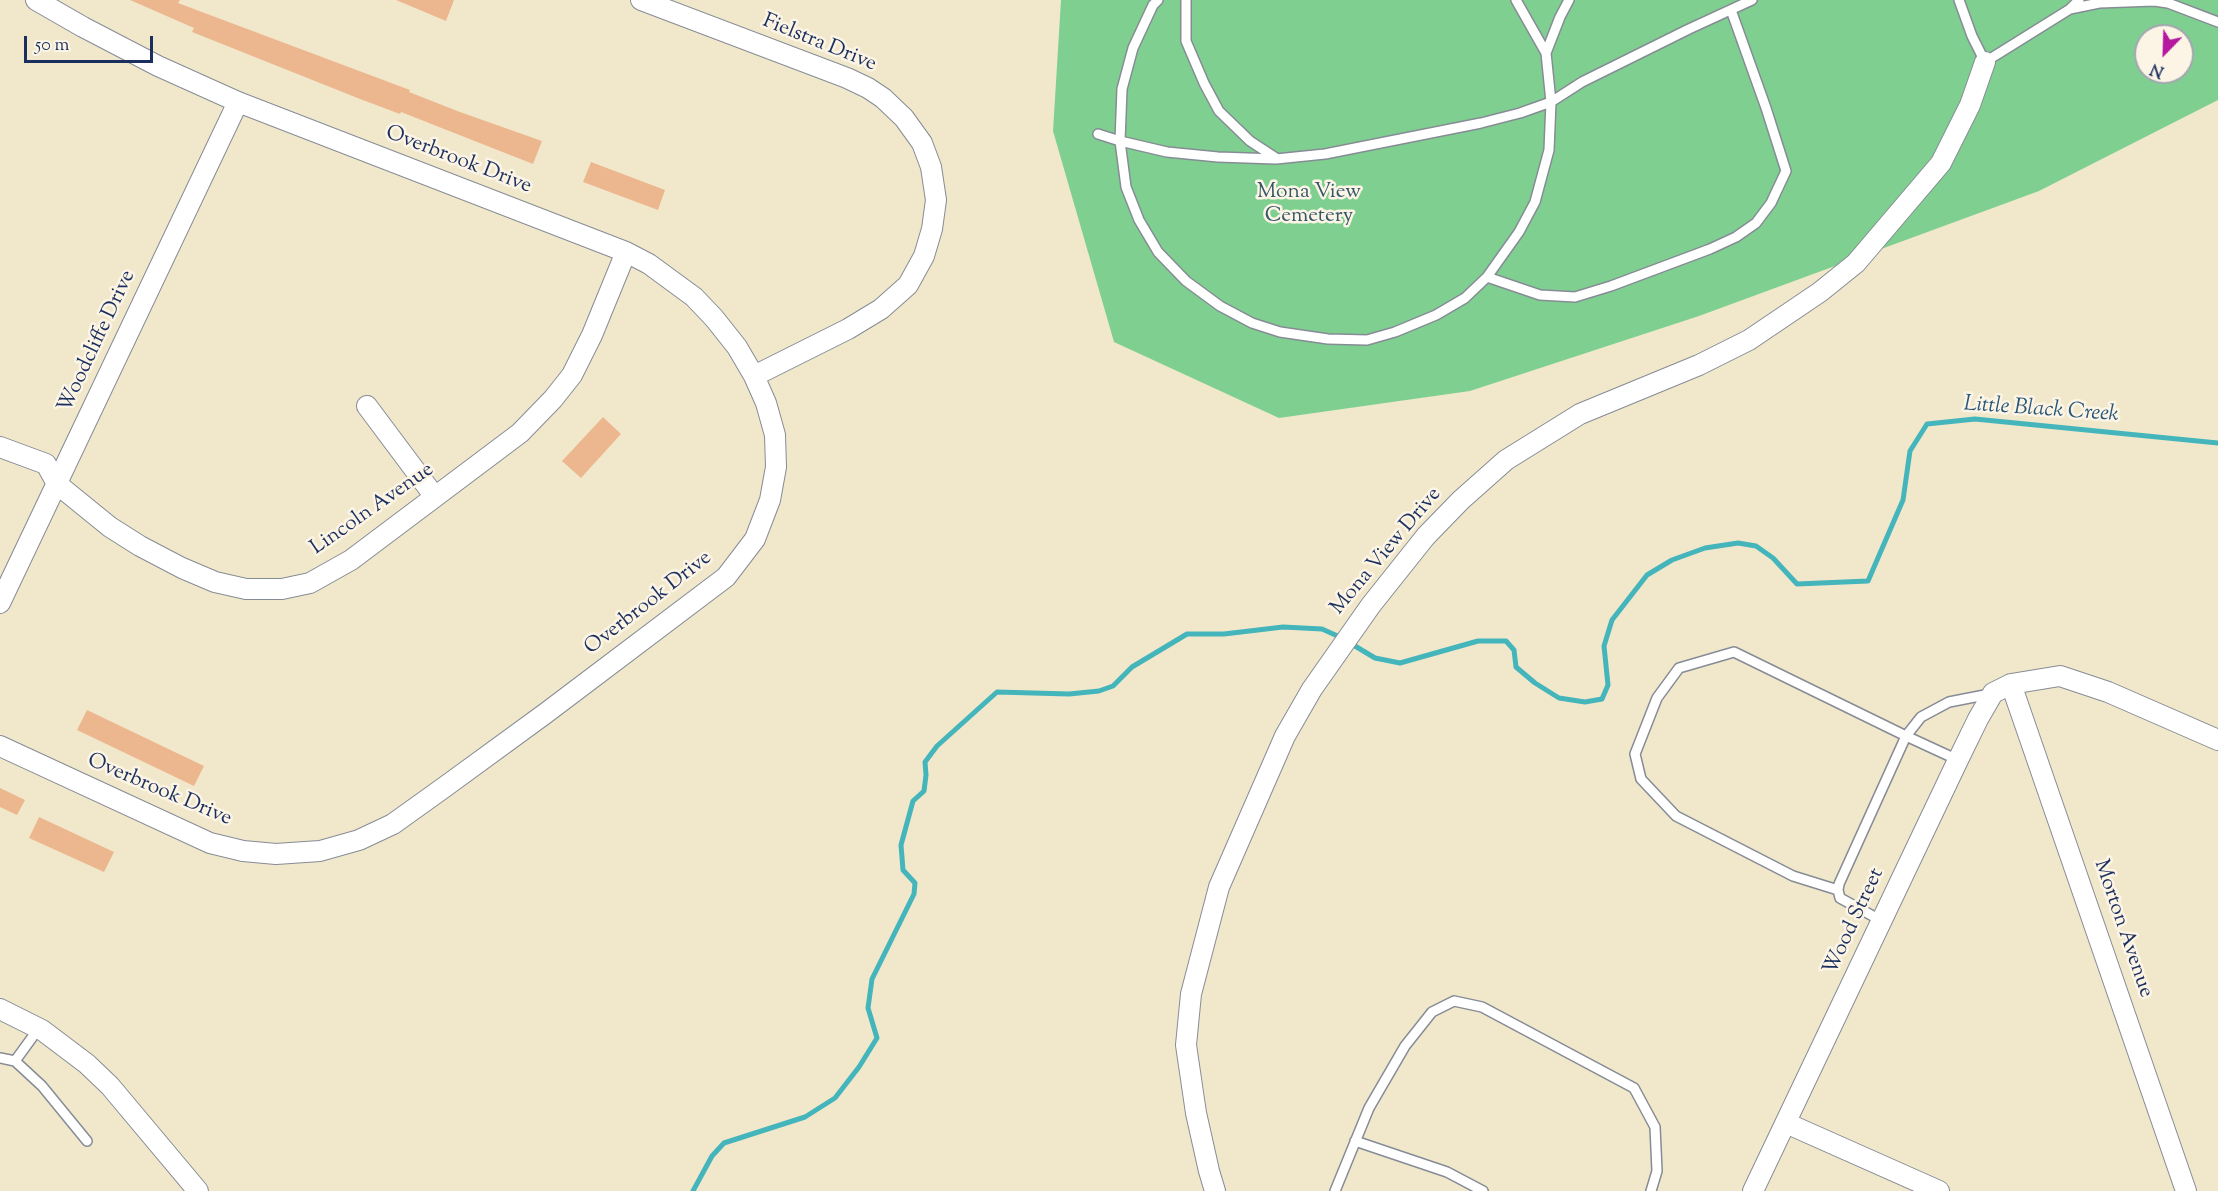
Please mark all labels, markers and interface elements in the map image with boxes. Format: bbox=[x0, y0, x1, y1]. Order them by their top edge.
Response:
street label: Fielstra Drive bbox=[758, 10, 880, 78]
scale bar bbox=[27, 24, 156, 62]
north arrow bbox=[2134, 24, 2194, 84]
text: 50 m bbox=[35, 33, 69, 59]
text: N bbox=[2147, 56, 2168, 82]
street label: Overbrook Drive bbox=[381, 122, 535, 200]
park label: Mona View Cemetery bbox=[1257, 180, 1361, 230]
street label: Woodcliffe Drive bbox=[54, 267, 142, 417]
water label: Little Black Creek bbox=[1963, 392, 2119, 430]
street label: Lincoln Avenue bbox=[307, 458, 439, 562]
street label: Mona View Drive bbox=[1326, 483, 1448, 621]
street label: Overbrook Drive bbox=[580, 547, 718, 661]
street label: Overbrook Drive bbox=[83, 749, 235, 833]
street label: Morton Avenue bbox=[2087, 857, 2157, 1001]
street label: Wood Street bbox=[1819, 865, 1891, 979]

